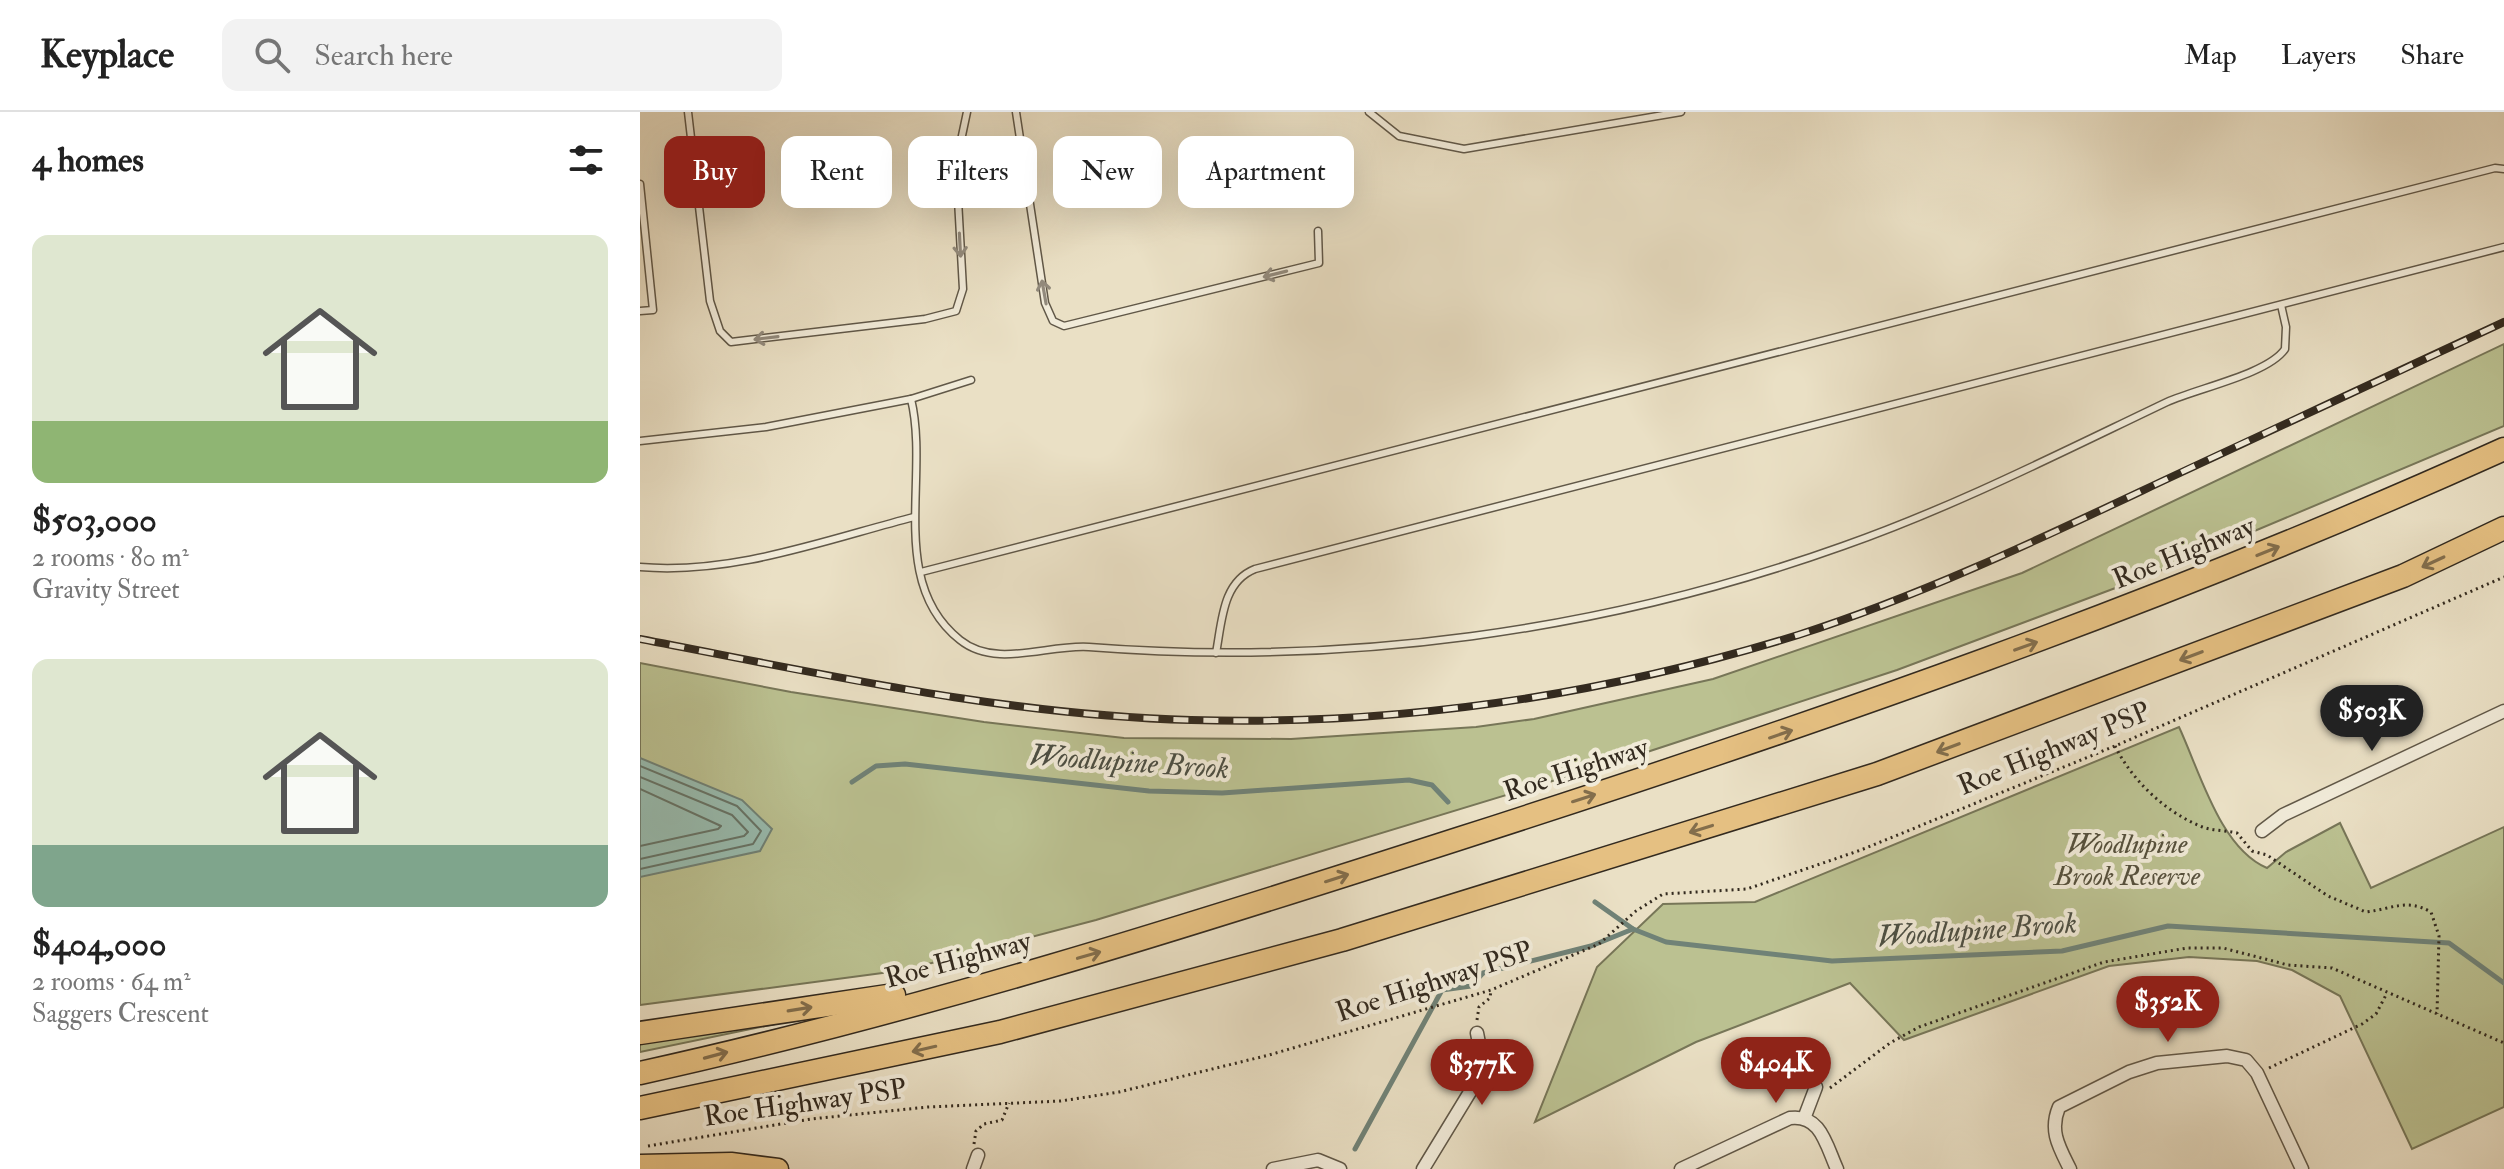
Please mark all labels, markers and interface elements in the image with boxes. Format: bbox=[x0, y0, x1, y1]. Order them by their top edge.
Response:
search box bbox=[222, 19, 782, 91]
text: Keyplace bbox=[40, 31, 174, 79]
icon: search bbox=[250, 33, 294, 77]
text: Search here bbox=[314, 37, 453, 74]
text: Map bbox=[2184, 38, 2237, 73]
text: Layers bbox=[2281, 38, 2356, 73]
text: Share bbox=[2400, 38, 2464, 73]
chip: Buy bbox=[664, 136, 765, 208]
chip: Rent bbox=[781, 136, 892, 208]
chip: Filters bbox=[908, 136, 1037, 208]
chip: New bbox=[1053, 136, 1162, 208]
chip: Apartment bbox=[1178, 136, 1354, 208]
icon: filters bbox=[564, 138, 608, 182]
text: 4 homes bbox=[32, 139, 144, 182]
one-way arrow bbox=[953, 231, 968, 258]
one-way arrow bbox=[1262, 268, 1288, 283]
one-way arrow bbox=[1035, 280, 1050, 305]
icon: home bbox=[248, 287, 392, 431]
one-way arrow bbox=[753, 330, 779, 345]
text: $503,000 bbox=[32, 499, 157, 542]
street label: Roe Highway bbox=[2108, 508, 2261, 597]
text: 2 rooms · 80 m² bbox=[32, 542, 189, 574]
one-way arrow bbox=[2255, 543, 2280, 558]
one-way arrow bbox=[2422, 555, 2446, 570]
text: Gravity Street bbox=[32, 574, 180, 606]
one-way arrow bbox=[2013, 638, 2038, 653]
one-way arrow bbox=[2179, 650, 2204, 664]
pin: $503K bbox=[2316, 685, 2428, 753]
street label: Roe Highway PSP bbox=[1953, 695, 2155, 803]
text: $503K bbox=[2338, 695, 2406, 727]
icon: home bbox=[248, 711, 392, 855]
one-way arrow bbox=[1768, 725, 1793, 740]
street label: Roe Highway bbox=[1499, 730, 1653, 810]
water label: Woodlupine Brook bbox=[1028, 737, 1230, 787]
one-way arrow bbox=[1936, 741, 1961, 756]
one-way arrow bbox=[1572, 790, 1597, 805]
one-way arrow bbox=[1689, 823, 1714, 837]
park label: Woodlupine Brook Reserve bbox=[2052, 827, 2201, 894]
one-way arrow bbox=[1324, 870, 1349, 884]
water label: Woodlupine Brook bbox=[1876, 905, 2078, 955]
text: $404,000 bbox=[32, 923, 166, 966]
street label: Roe Highway bbox=[881, 923, 1036, 996]
street label: Roe Highway PSP bbox=[1331, 934, 1537, 1030]
one-way arrow bbox=[1075, 947, 1101, 962]
text: 2 rooms · 64 m² bbox=[32, 966, 191, 998]
pin: $352K bbox=[2112, 976, 2224, 1044]
text: $352K bbox=[2134, 986, 2202, 1018]
text: Saggers Crescent bbox=[32, 998, 209, 1030]
one-way arrow bbox=[787, 1001, 812, 1016]
pin: $404K bbox=[1720, 1037, 1832, 1105]
pin: $377K bbox=[1426, 1039, 1538, 1107]
one-way arrow bbox=[911, 1042, 937, 1057]
one-way arrow bbox=[702, 1046, 728, 1061]
text: $404K bbox=[1739, 1047, 1813, 1079]
text: $377K bbox=[1449, 1049, 1515, 1081]
street label: Roe Highway PSP bbox=[701, 1071, 909, 1135]

